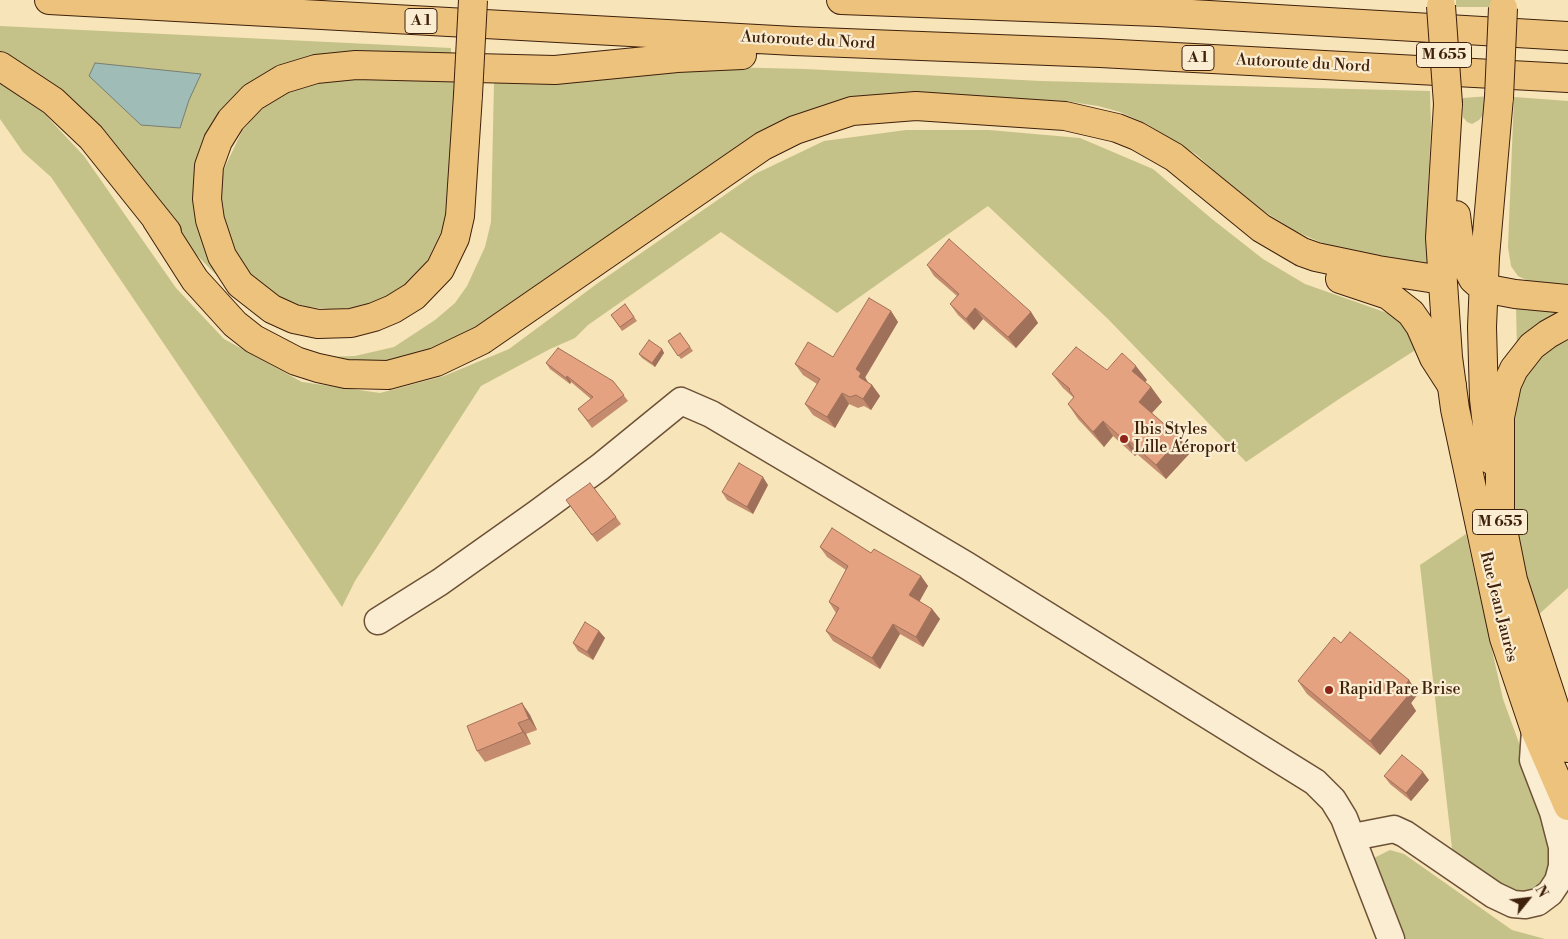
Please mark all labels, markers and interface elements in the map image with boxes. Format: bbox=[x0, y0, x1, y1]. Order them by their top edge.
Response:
road number: A 1 bbox=[405, 8, 437, 34]
street label: Autoroute du Nord bbox=[740, 28, 876, 54]
road number: M 655 bbox=[1416, 42, 1472, 68]
road number: A 1 bbox=[1182, 46, 1214, 70]
street label: Autoroute du Nord bbox=[1235, 51, 1371, 77]
place label: Ibis Styles Lille Aéroport bbox=[1134, 420, 1236, 458]
marker: Ibis Styles Lille Aéroport bbox=[1118, 433, 1130, 445]
road number: M 655 bbox=[1472, 510, 1528, 534]
street label: Rue Jean Jaurès bbox=[1475, 550, 1521, 664]
place label: Rapid Pare Brise bbox=[1339, 680, 1461, 700]
marker: Rapid Pare Brise bbox=[1323, 684, 1335, 696]
north arrow bbox=[1503, 874, 1553, 924]
text: N bbox=[1531, 883, 1552, 901]

